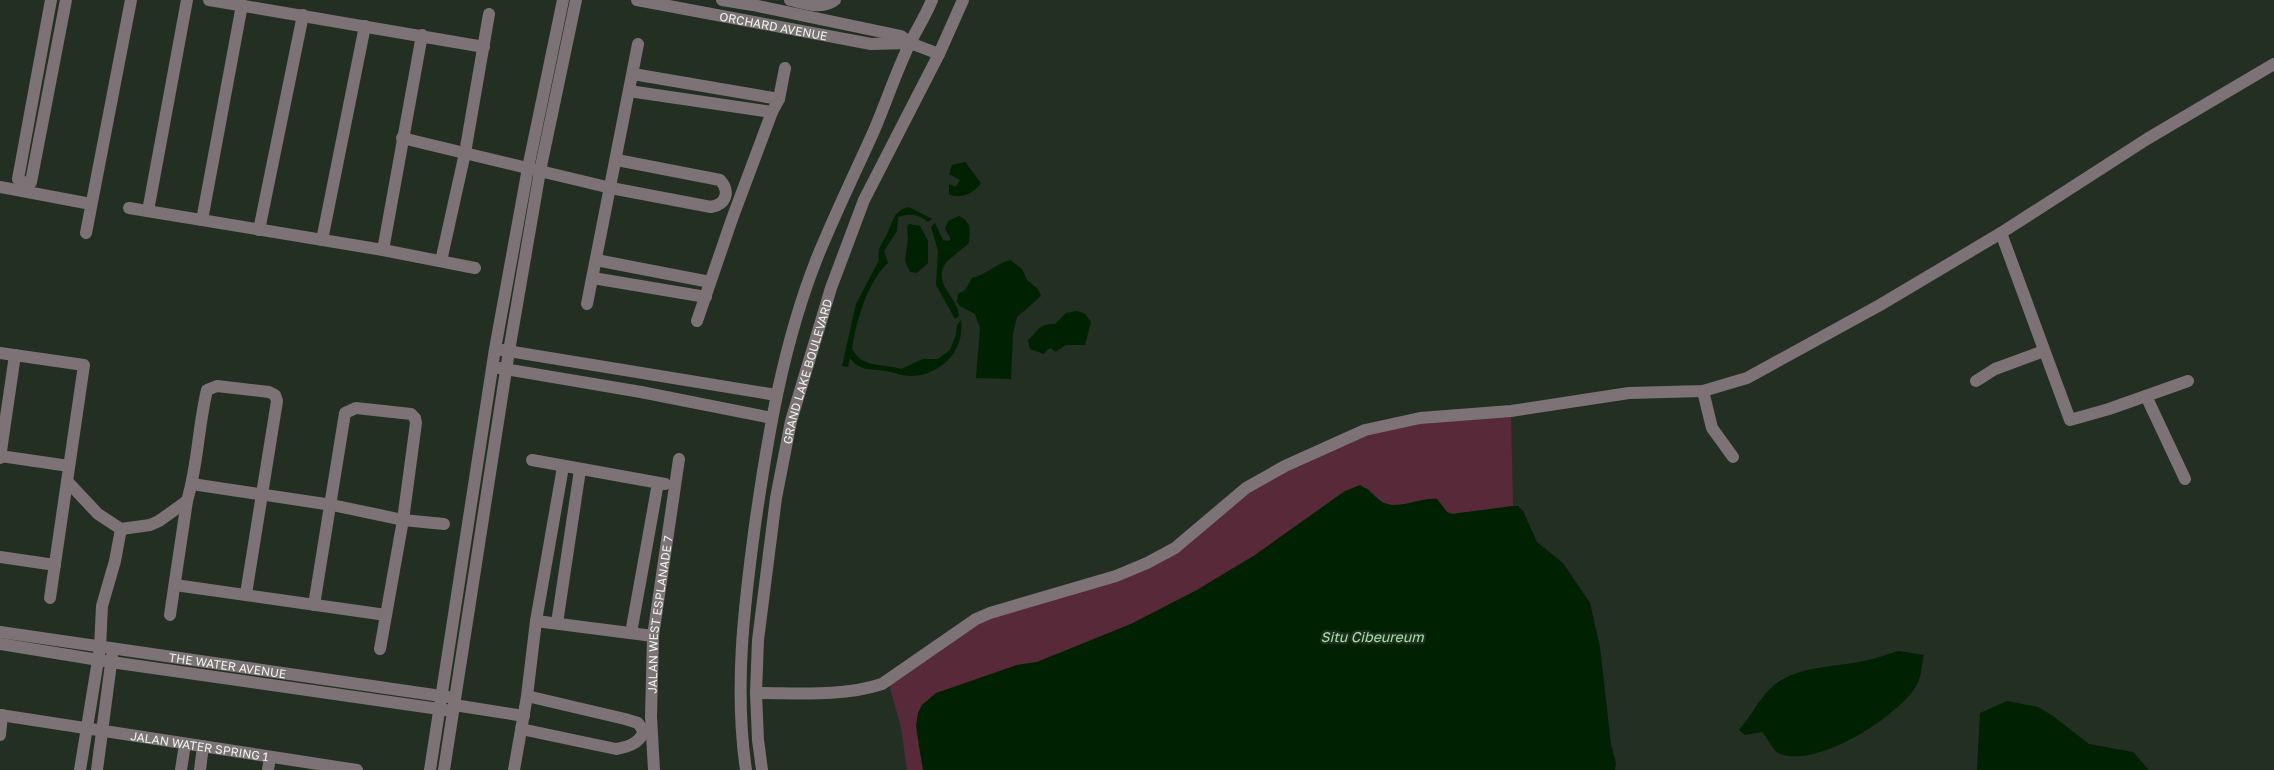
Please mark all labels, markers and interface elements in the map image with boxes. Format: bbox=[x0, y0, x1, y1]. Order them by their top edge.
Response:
street label: ORCHARD AVENUE bbox=[718, 8, 829, 43]
street label: GRAND LAKE BOULEVARD bbox=[779, 297, 835, 445]
street label: JALAN WEST ESPLANADE 7 bbox=[644, 535, 675, 694]
water label: Situ Cibeureum bbox=[1320, 628, 1424, 645]
street label: THE WATER AVENUE bbox=[168, 649, 287, 681]
street label: JALAN WATER SPRING 1 bbox=[130, 728, 270, 764]

